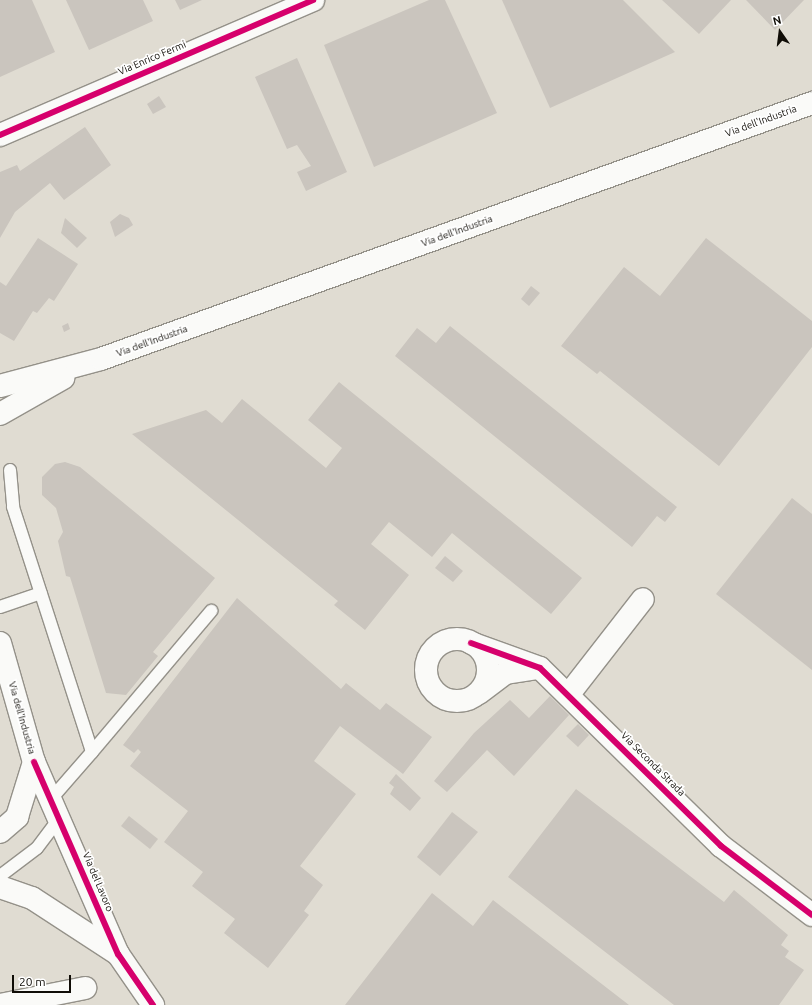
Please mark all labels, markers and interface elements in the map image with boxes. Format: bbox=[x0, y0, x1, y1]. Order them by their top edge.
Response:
north arrow bbox=[760, 12, 800, 52]
text: N bbox=[772, 14, 783, 27]
street label: Via Enrico Fermi bbox=[116, 38, 188, 78]
street label: Via dell'Industria bbox=[724, 103, 798, 139]
street label: Via dell'Industria bbox=[420, 213, 494, 249]
street label: Via dell'Industria bbox=[115, 323, 189, 359]
street label: Via dell'Industria bbox=[6, 680, 38, 756]
street label: Via Seconda Strada bbox=[618, 729, 688, 799]
street label: Via del Lavoro bbox=[80, 850, 116, 914]
scale bar bbox=[14, 967, 73, 993]
text: 20 m bbox=[19, 975, 46, 988]

